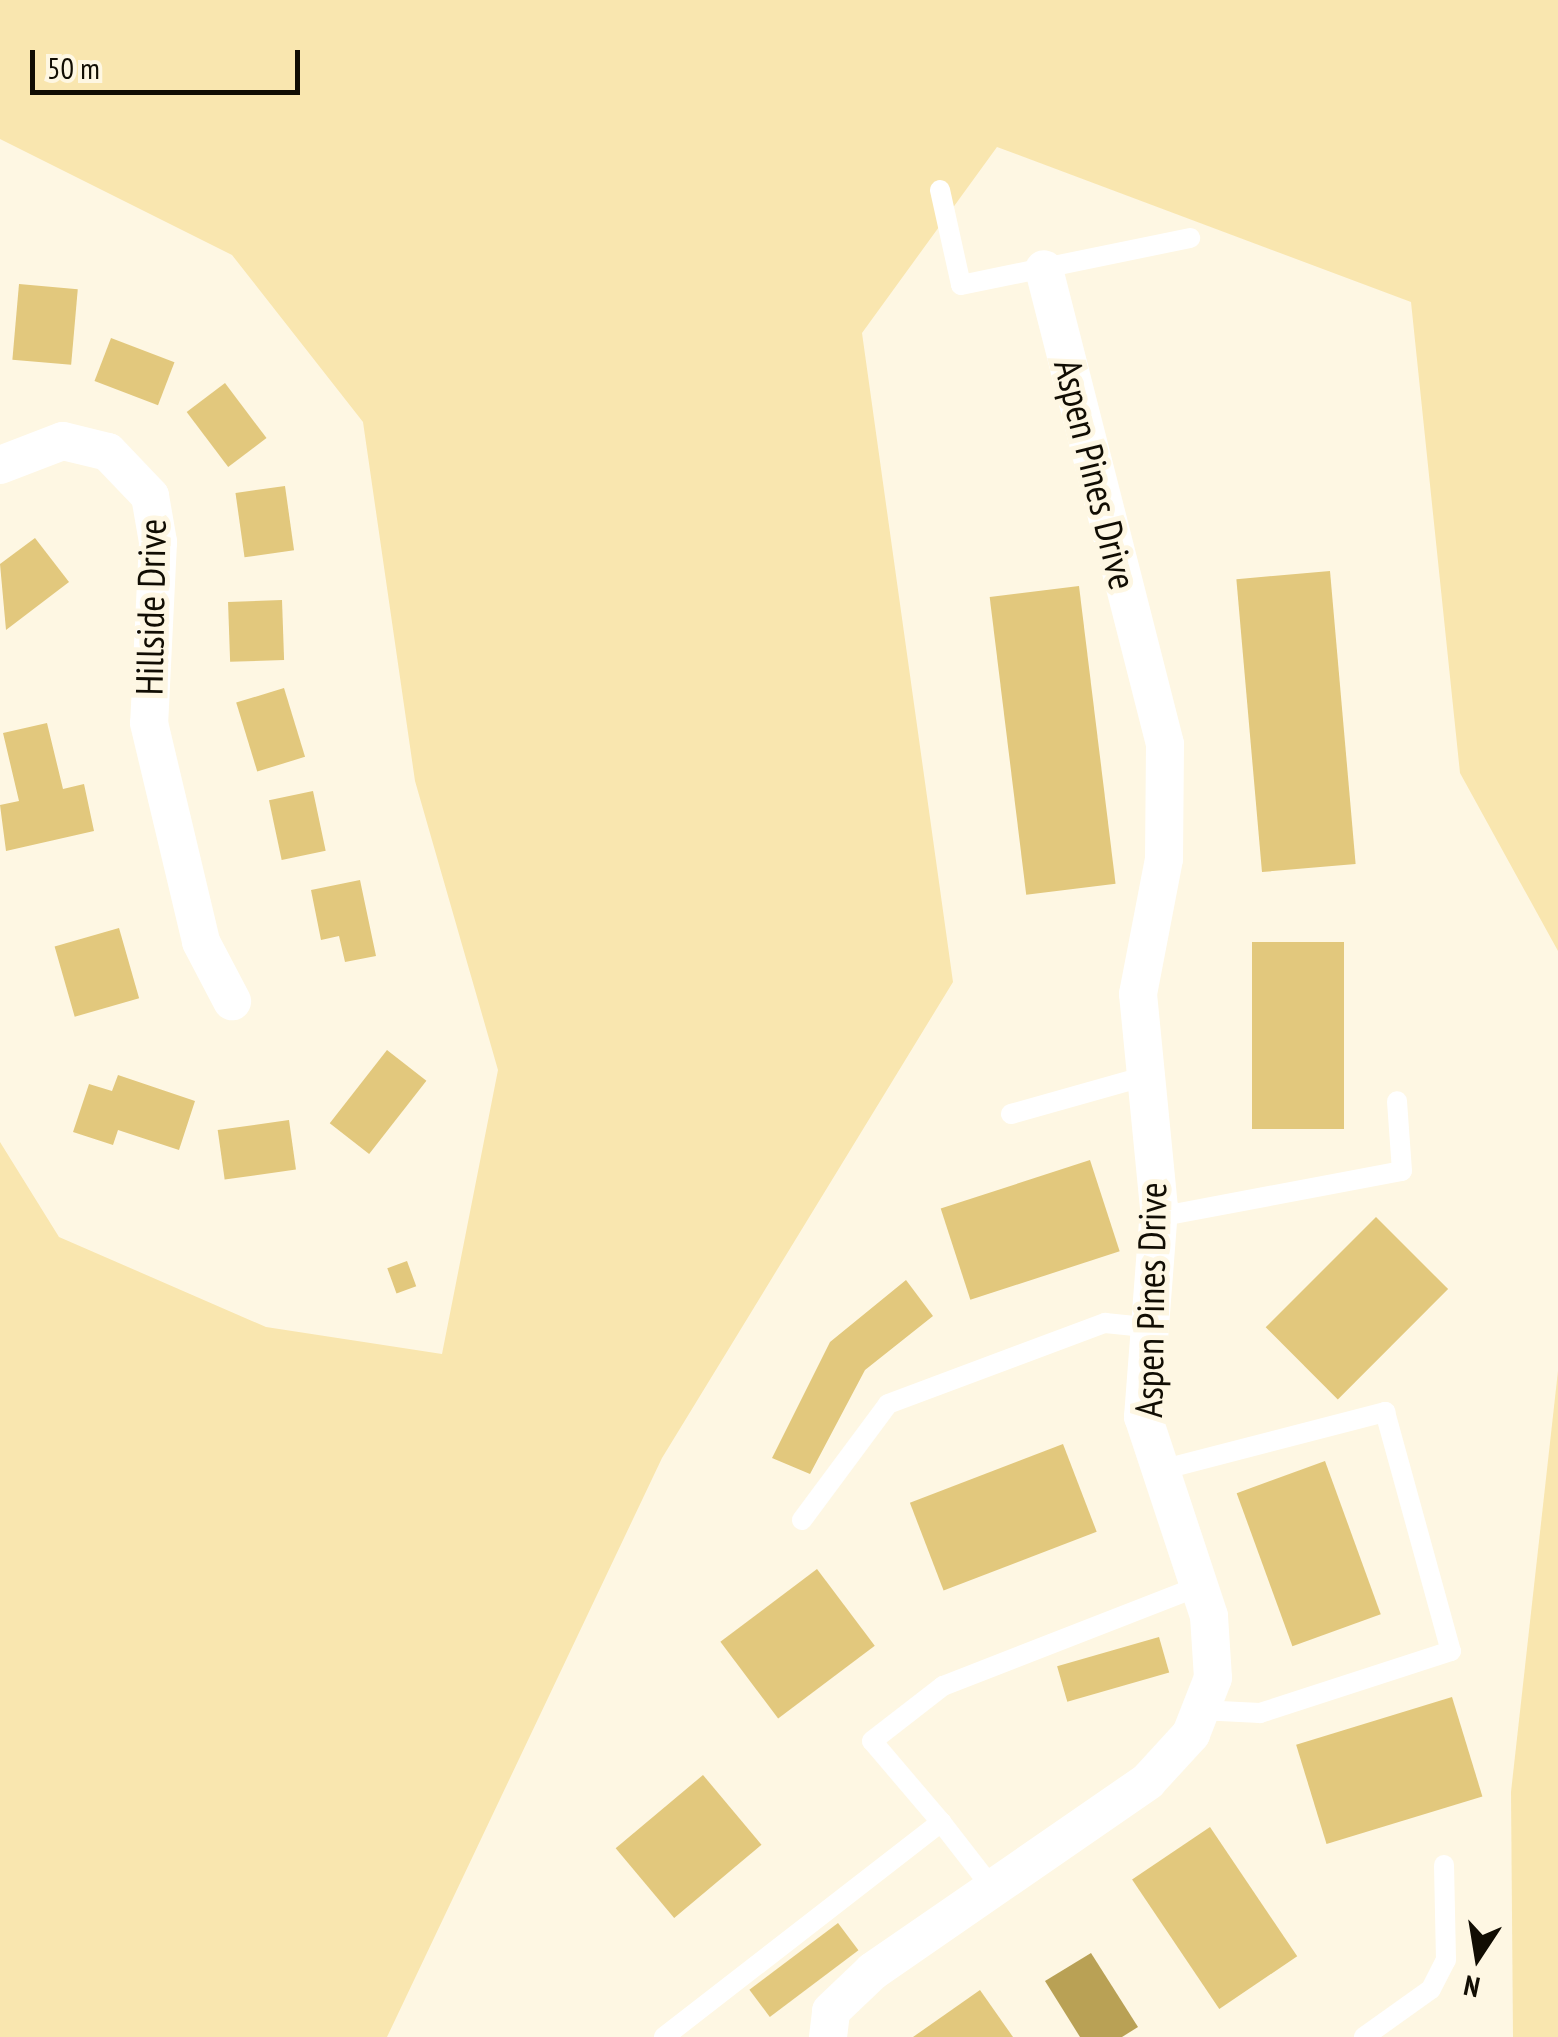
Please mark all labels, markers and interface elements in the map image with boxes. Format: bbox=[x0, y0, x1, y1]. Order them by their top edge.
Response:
scale bar bbox=[35, 30, 305, 92]
text: 50 m bbox=[47, 48, 100, 87]
street label: Aspen Pines Drive bbox=[1045, 354, 1147, 594]
street label: Hillside Drive bbox=[126, 518, 174, 696]
street label: Aspen Pines Drive bbox=[1125, 1182, 1175, 1418]
north arrow bbox=[1428, 1907, 1528, 2007]
text: N bbox=[1460, 1967, 1483, 2007]

